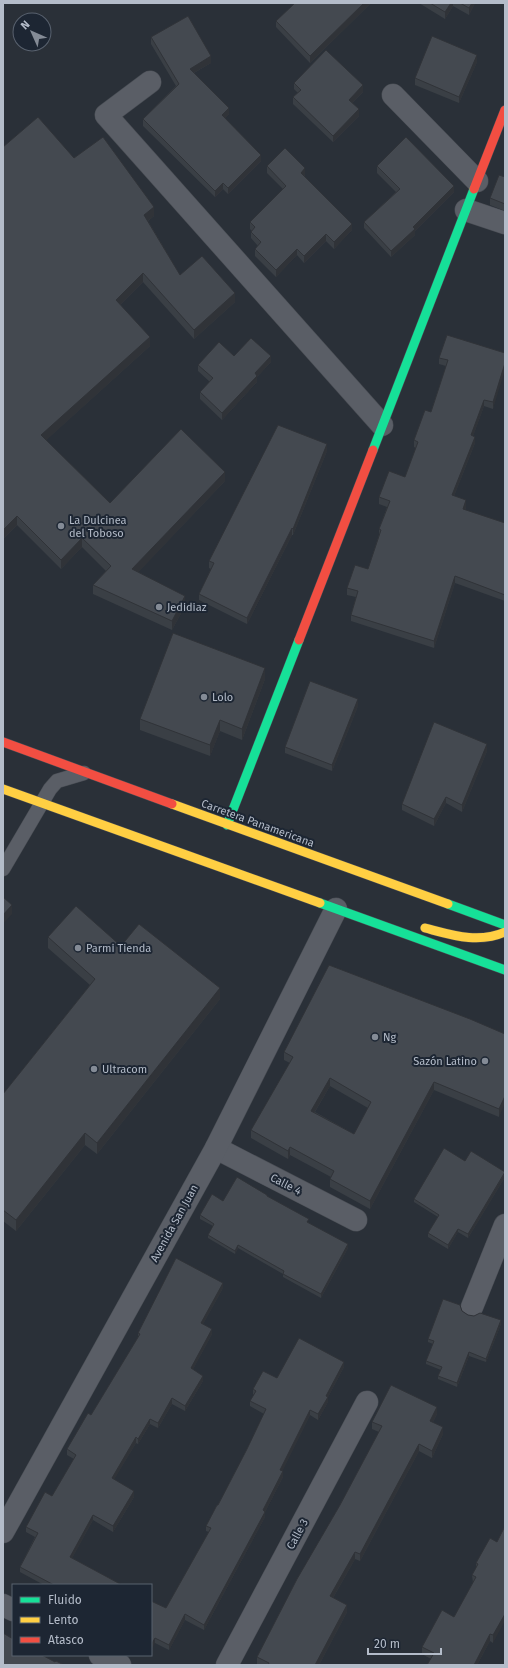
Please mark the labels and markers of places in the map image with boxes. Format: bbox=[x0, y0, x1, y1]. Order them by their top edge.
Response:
place label: La Dulcinea del Toboso bbox=[69, 514, 127, 540]
marker: La Dulcinea del Toboso bbox=[56, 521, 66, 531]
place label: Jedidiaz bbox=[167, 601, 207, 614]
marker: Jedidiaz bbox=[154, 602, 164, 612]
place label: Lolo bbox=[212, 691, 233, 704]
marker: Lolo bbox=[199, 692, 209, 702]
place label: Parmi Tienda bbox=[86, 942, 151, 955]
marker: Parmi Tienda bbox=[73, 943, 83, 953]
place label: Ng bbox=[383, 1031, 397, 1044]
marker: Ng bbox=[370, 1032, 380, 1042]
place label: Sazón Latino bbox=[413, 1055, 477, 1068]
marker: Sazón Latino bbox=[480, 1056, 490, 1066]
place label: Ultracom bbox=[102, 1063, 147, 1076]
marker: Ultracom bbox=[89, 1064, 99, 1074]

